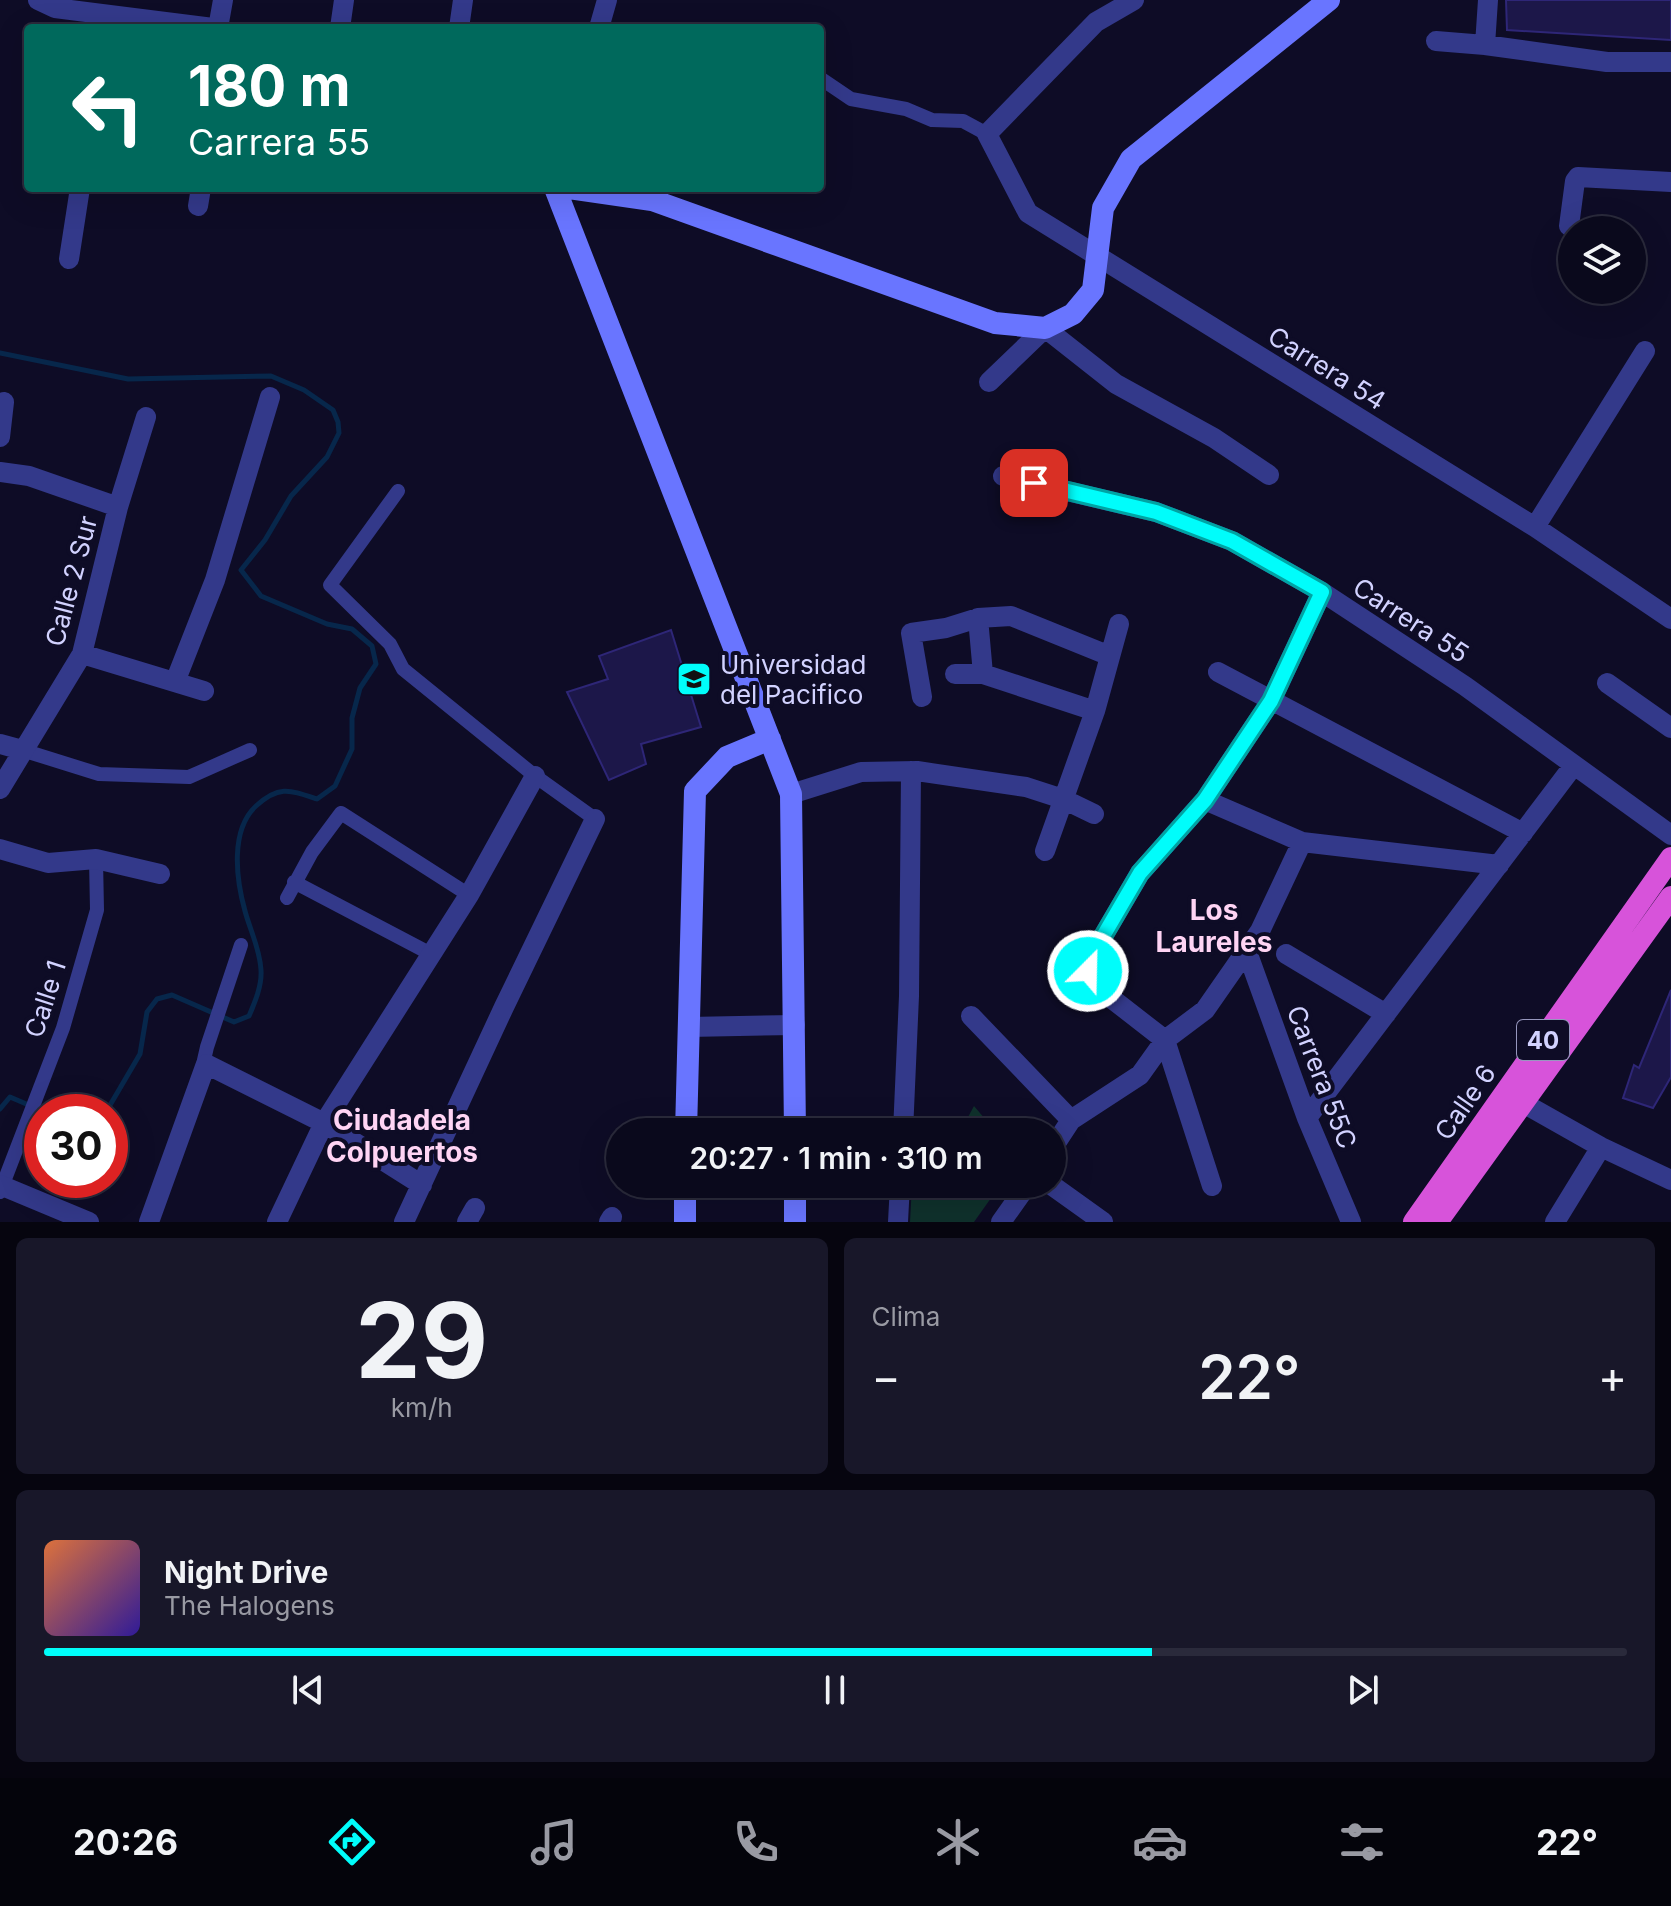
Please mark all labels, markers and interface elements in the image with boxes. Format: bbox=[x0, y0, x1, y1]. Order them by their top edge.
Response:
text: 180 m bbox=[188, 52, 351, 120]
icon: left bbox=[56, 56, 160, 160]
text: Carrera 55 bbox=[188, 120, 370, 164]
map controls bbox=[1558, 216, 1646, 304]
button: layers bbox=[1558, 216, 1646, 304]
street label: Carrera 54 bbox=[1263, 320, 1391, 416]
pin bbox=[1000, 449, 1068, 517]
icon: arrive bbox=[1012, 461, 1056, 505]
street label: Calle 2 Sur bbox=[39, 512, 103, 650]
street label: Carrera 55 bbox=[1347, 571, 1475, 669]
place label: Universidad del Pacifico bbox=[720, 649, 867, 710]
school or university icon: Universidad del Pacifico bbox=[675, 660, 713, 698]
district label: Los Laureles bbox=[1156, 893, 1272, 959]
position arrow bbox=[1046, 929, 1130, 1013]
street label: Calle 1 bbox=[18, 957, 72, 1041]
street label: Carrera 55C bbox=[1281, 1001, 1363, 1153]
road number: 40 bbox=[1517, 1020, 1569, 1060]
street label: Calle 6 bbox=[1428, 1058, 1502, 1146]
speed limit sign: 30 bbox=[24, 1094, 128, 1198]
district label: Ciudadela Colpuertos bbox=[326, 1103, 478, 1169]
text: 20:27 · 1 min · 310 m bbox=[690, 1140, 982, 1176]
text: 29 bbox=[355, 1277, 488, 1403]
text: Clima bbox=[872, 1301, 940, 1332]
text: 22° bbox=[1198, 1341, 1300, 1413]
text: − bbox=[872, 1350, 901, 1404]
text: + bbox=[1598, 1350, 1627, 1404]
text: km/h bbox=[391, 1392, 453, 1423]
text: Night Drive bbox=[164, 1554, 328, 1590]
text: The Halogens bbox=[164, 1590, 335, 1621]
icon: previous bbox=[286, 1668, 330, 1712]
icon: pause bbox=[813, 1668, 857, 1712]
icon: next bbox=[1341, 1668, 1385, 1712]
icon: directions bbox=[324, 1814, 380, 1870]
icon: music bbox=[526, 1814, 582, 1870]
icon: phone bbox=[728, 1814, 784, 1870]
icon: climate bbox=[930, 1814, 986, 1870]
icon: car bbox=[1132, 1814, 1188, 1870]
icon: filters bbox=[1334, 1814, 1390, 1870]
text: 20:26 bbox=[73, 1820, 178, 1864]
text: 22° bbox=[1536, 1820, 1598, 1864]

